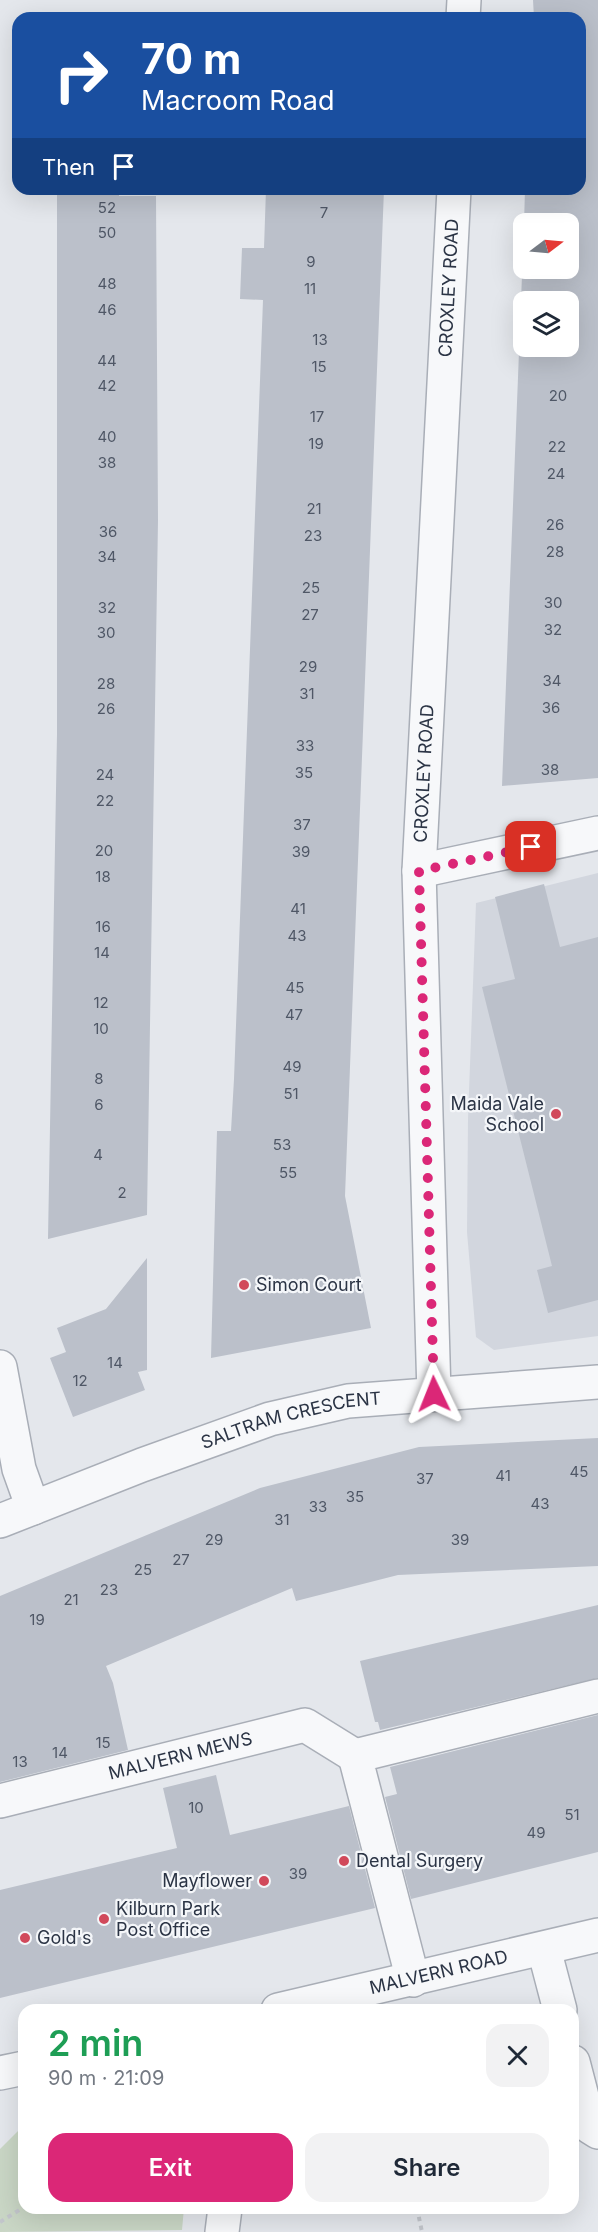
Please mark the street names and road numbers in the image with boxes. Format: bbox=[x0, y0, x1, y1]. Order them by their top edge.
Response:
street label: CROXLEY ROAD bbox=[434, 218, 462, 358]
street label: CROXLEY ROAD bbox=[409, 704, 438, 843]
street label: SALTRAM CRESCENT bbox=[198, 1388, 382, 1453]
street label: MALVERN MEWS bbox=[106, 1728, 254, 1784]
street label: MALVERN ROAD bbox=[367, 1946, 510, 1998]

